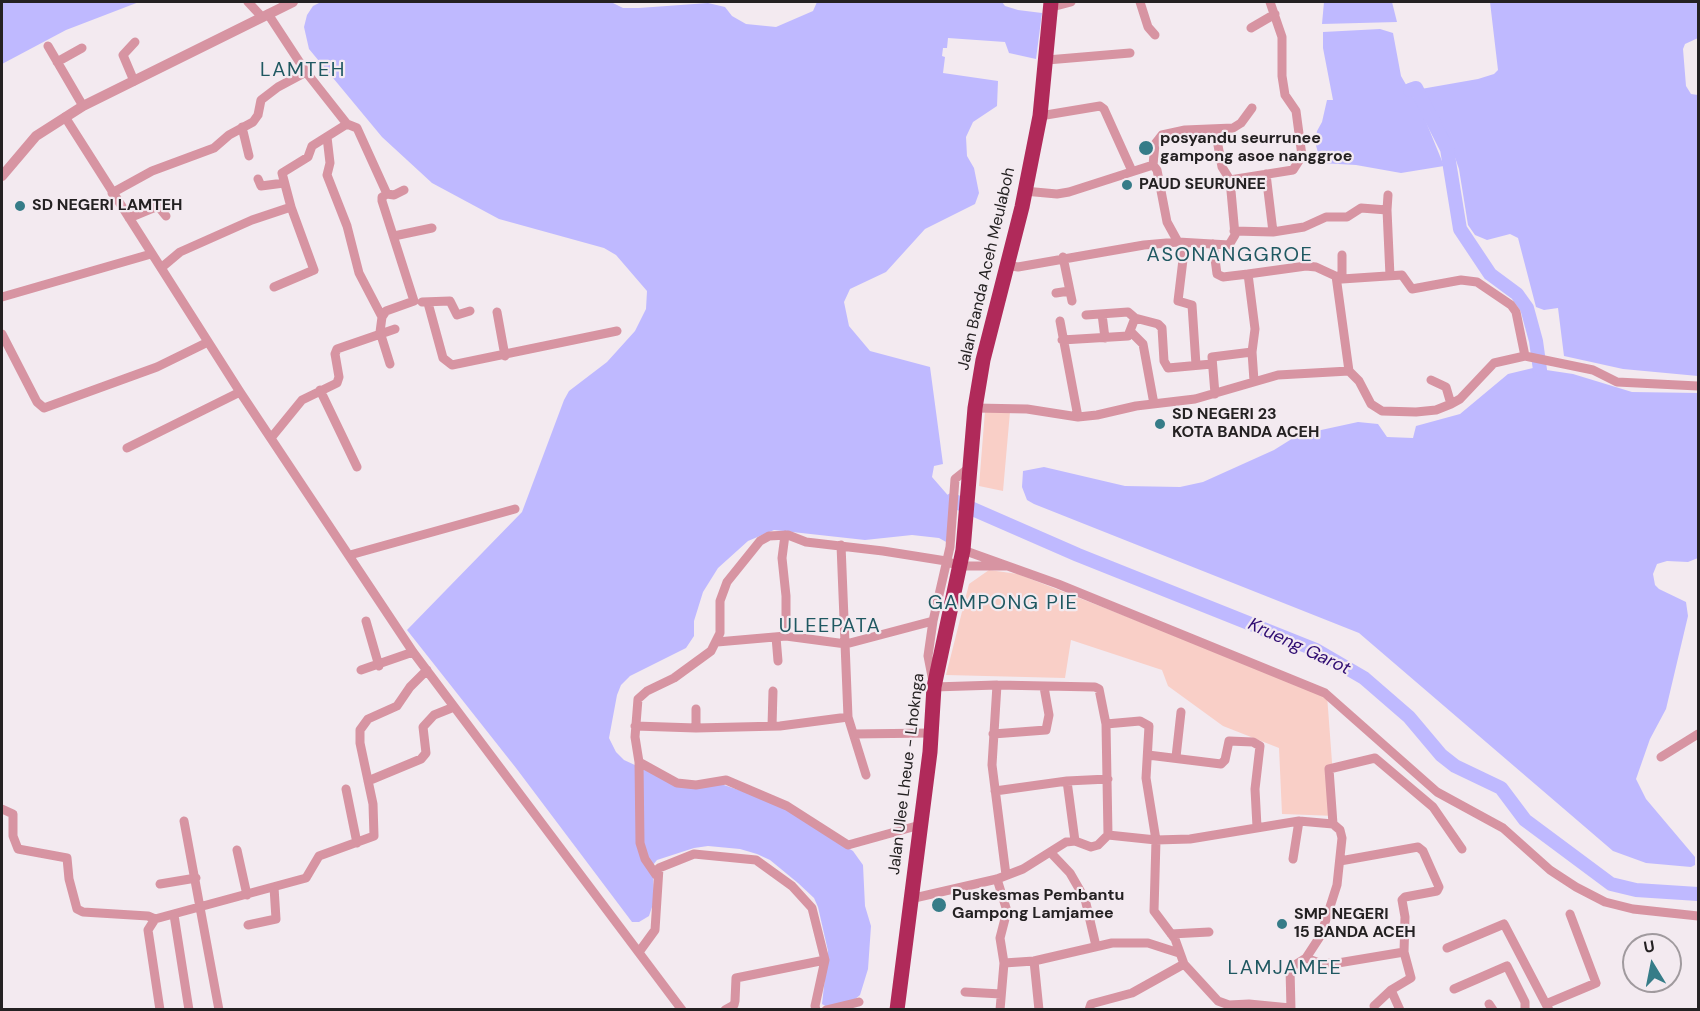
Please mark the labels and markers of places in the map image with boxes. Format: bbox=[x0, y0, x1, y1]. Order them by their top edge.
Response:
place label: posyandu seurrunee gampong asoe nanggroe bbox=[1160, 129, 1352, 167]
marker: posyandu seurrunee gampong asoe nanggroe bbox=[1137, 139, 1155, 157]
place label: PAUD SEURUNEE bbox=[1139, 175, 1266, 195]
marker: PAUD SEURUNEE bbox=[1120, 178, 1134, 192]
place label: SD NEGERI LAMTEH bbox=[32, 196, 182, 216]
marker: SD NEGERI LAMTEH bbox=[13, 199, 27, 213]
place label: SD NEGERI 23 KOTA BANDA ACEH bbox=[1172, 405, 1319, 443]
marker: SD NEGERI 23 KOTA BANDA ACEH bbox=[1153, 417, 1167, 431]
place label: Puskesmas Pembantu Gampong Lamjamee bbox=[952, 886, 1124, 924]
marker: Puskesmas Pembantu Gampong Lamjamee bbox=[930, 896, 948, 914]
place label: SMP NEGERI 15 BANDA ACEH bbox=[1294, 905, 1416, 943]
marker: SMP NEGERI 15 BANDA ACEH bbox=[1275, 917, 1289, 931]

